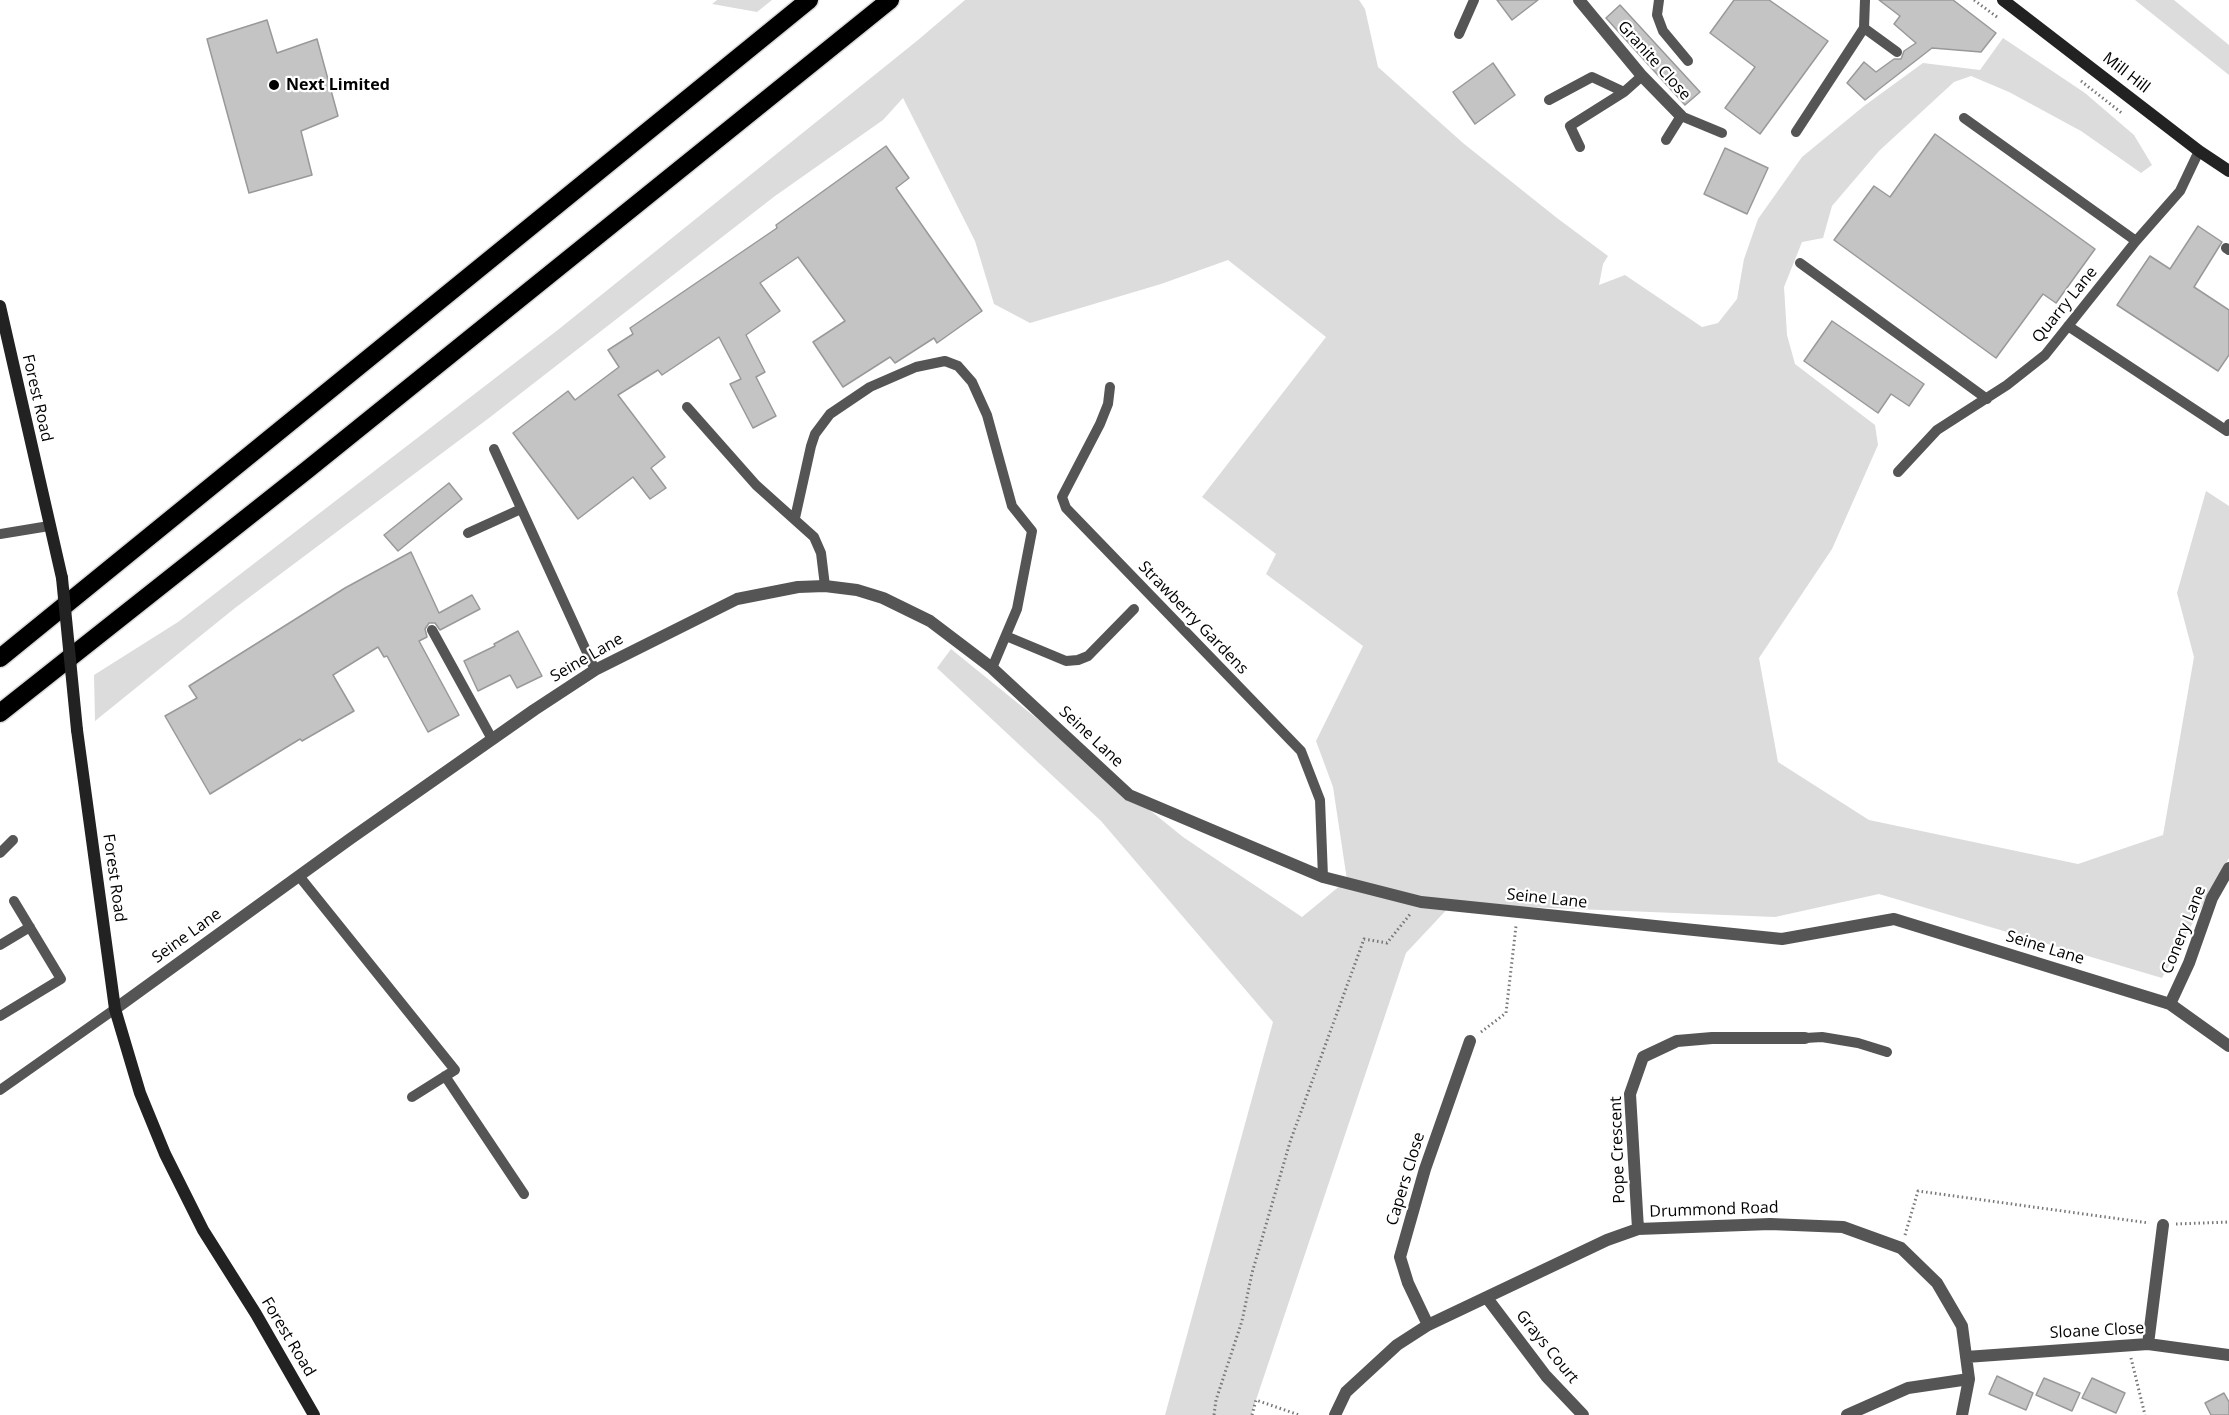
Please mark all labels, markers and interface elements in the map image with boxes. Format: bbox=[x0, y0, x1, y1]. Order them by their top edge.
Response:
street label: Granite Close bbox=[1613, 17, 1695, 105]
street label: Mill Hill bbox=[2099, 49, 2153, 97]
place label: Next Limited bbox=[286, 75, 390, 95]
marker: Next Limited bbox=[267, 78, 281, 92]
street label: Quarry Lane bbox=[2028, 263, 2102, 347]
street label: Forest Road bbox=[18, 352, 56, 444]
street label: Strawberry Gardens bbox=[1134, 558, 1252, 678]
street label: Seine Lane bbox=[547, 629, 627, 687]
street label: Seine Lane bbox=[1055, 702, 1127, 772]
street label: Forest Road bbox=[98, 833, 130, 923]
street label: Conery Lane bbox=[2158, 883, 2210, 977]
street label: Seine Lane bbox=[1506, 885, 1588, 913]
street label: Seine Lane bbox=[149, 904, 225, 968]
street label: Seine Lane bbox=[2004, 927, 2086, 969]
street label: Pope Crescent bbox=[1607, 1096, 1629, 1204]
street label: Capers Close bbox=[1383, 1130, 1429, 1228]
street label: Drummond Road bbox=[1649, 1198, 1779, 1222]
street label: Forest Road bbox=[257, 1294, 319, 1380]
street label: Grays Court bbox=[1512, 1307, 1582, 1387]
street label: Sloane Close bbox=[2049, 1319, 2145, 1343]

